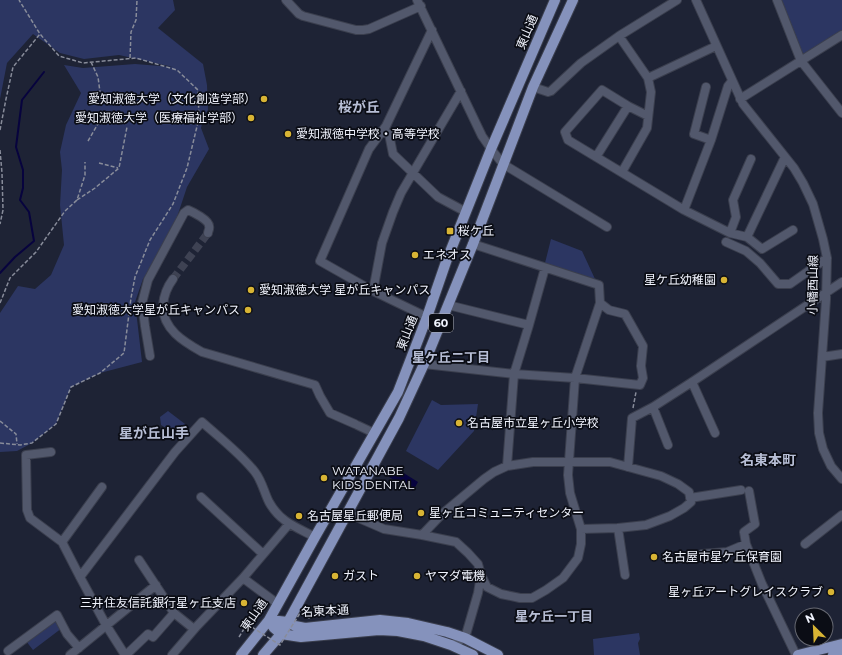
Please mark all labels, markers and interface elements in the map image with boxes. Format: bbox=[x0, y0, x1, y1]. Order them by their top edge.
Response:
street label: 東山通 bbox=[513, 12, 540, 51]
place label: 愛知淑徳大学（文化創造学部） bbox=[88, 91, 256, 106]
marker: 愛知淑徳大学（文化創造学部） bbox=[259, 94, 269, 104]
district label: 桜が丘 bbox=[338, 98, 380, 116]
place label: 愛知淑徳大学（医療福祉学部） bbox=[75, 110, 243, 125]
marker: 愛知淑徳大学（医療福祉学部） bbox=[246, 113, 256, 123]
place label: 愛知淑徳中学校・高等学校 bbox=[296, 126, 440, 141]
marker: 愛知淑徳中学校・高等学校 bbox=[283, 129, 293, 139]
place label: 桜ケ丘 bbox=[458, 223, 494, 238]
marker: 桜ケ丘 bbox=[445, 226, 455, 236]
place label: エネオス bbox=[423, 247, 471, 262]
marker: エネオス bbox=[410, 250, 420, 260]
street label: 小幡西山線 bbox=[804, 255, 821, 315]
place label: 星ケ丘幼稚園 bbox=[644, 272, 716, 287]
marker: 星ケ丘幼稚園 bbox=[719, 275, 729, 285]
place label: 愛知淑徳大学 星が丘キャンパス bbox=[259, 282, 430, 297]
marker: 愛知淑徳大学 星が丘キャンパス bbox=[246, 285, 256, 295]
place label: 愛知淑徳大学星が丘キャンパス bbox=[72, 302, 240, 317]
marker: 愛知淑徳大学星が丘キャンパス bbox=[243, 305, 253, 315]
street label: 東山通 bbox=[393, 313, 420, 352]
road number: 60 bbox=[429, 314, 453, 332]
district label: 星ケ丘二丁目 bbox=[412, 349, 490, 365]
place label: 名古屋市立星ヶ丘小学校 bbox=[467, 415, 599, 430]
marker: 名古屋市立星ヶ丘小学校 bbox=[454, 418, 464, 428]
district label: 星が丘山手 bbox=[119, 424, 189, 442]
district label: 名東本町 bbox=[740, 451, 796, 469]
place label: WATANABE KIDS DENTAL bbox=[332, 463, 414, 492]
marker: WATANABE KIDS DENTAL bbox=[319, 473, 329, 483]
place label: 星ヶ丘コミュニティセンター bbox=[429, 505, 584, 520]
place label: 名古屋星丘郵便局 bbox=[307, 508, 403, 523]
marker: 星ヶ丘コミュニティセンター bbox=[416, 508, 426, 518]
marker: 名古屋星丘郵便局 bbox=[294, 511, 304, 521]
place label: 名古屋市星ケ丘保育園 bbox=[662, 549, 782, 564]
marker: 名古屋市星ケ丘保育園 bbox=[649, 552, 659, 562]
place label: ガスト bbox=[343, 568, 379, 583]
place label: ヤマダ電機 bbox=[425, 568, 485, 583]
marker: ガスト bbox=[330, 571, 340, 581]
marker: ヤマダ電機 bbox=[412, 571, 422, 581]
place label: 星ヶ丘アートグレイスクラブ bbox=[668, 584, 823, 599]
marker: 星ヶ丘アートグレイスクラブ bbox=[826, 587, 836, 597]
place label: 三井住友信託銀行星ヶ丘支店 bbox=[80, 595, 236, 610]
street label: 東山通 bbox=[237, 596, 270, 634]
marker: 三井住友信託銀行星ヶ丘支店 bbox=[239, 598, 249, 608]
street label: 名東本通 bbox=[301, 602, 349, 619]
north arrow bbox=[794, 607, 834, 647]
district label: 星ケ丘一丁目 bbox=[515, 608, 593, 624]
text: N bbox=[803, 610, 817, 626]

